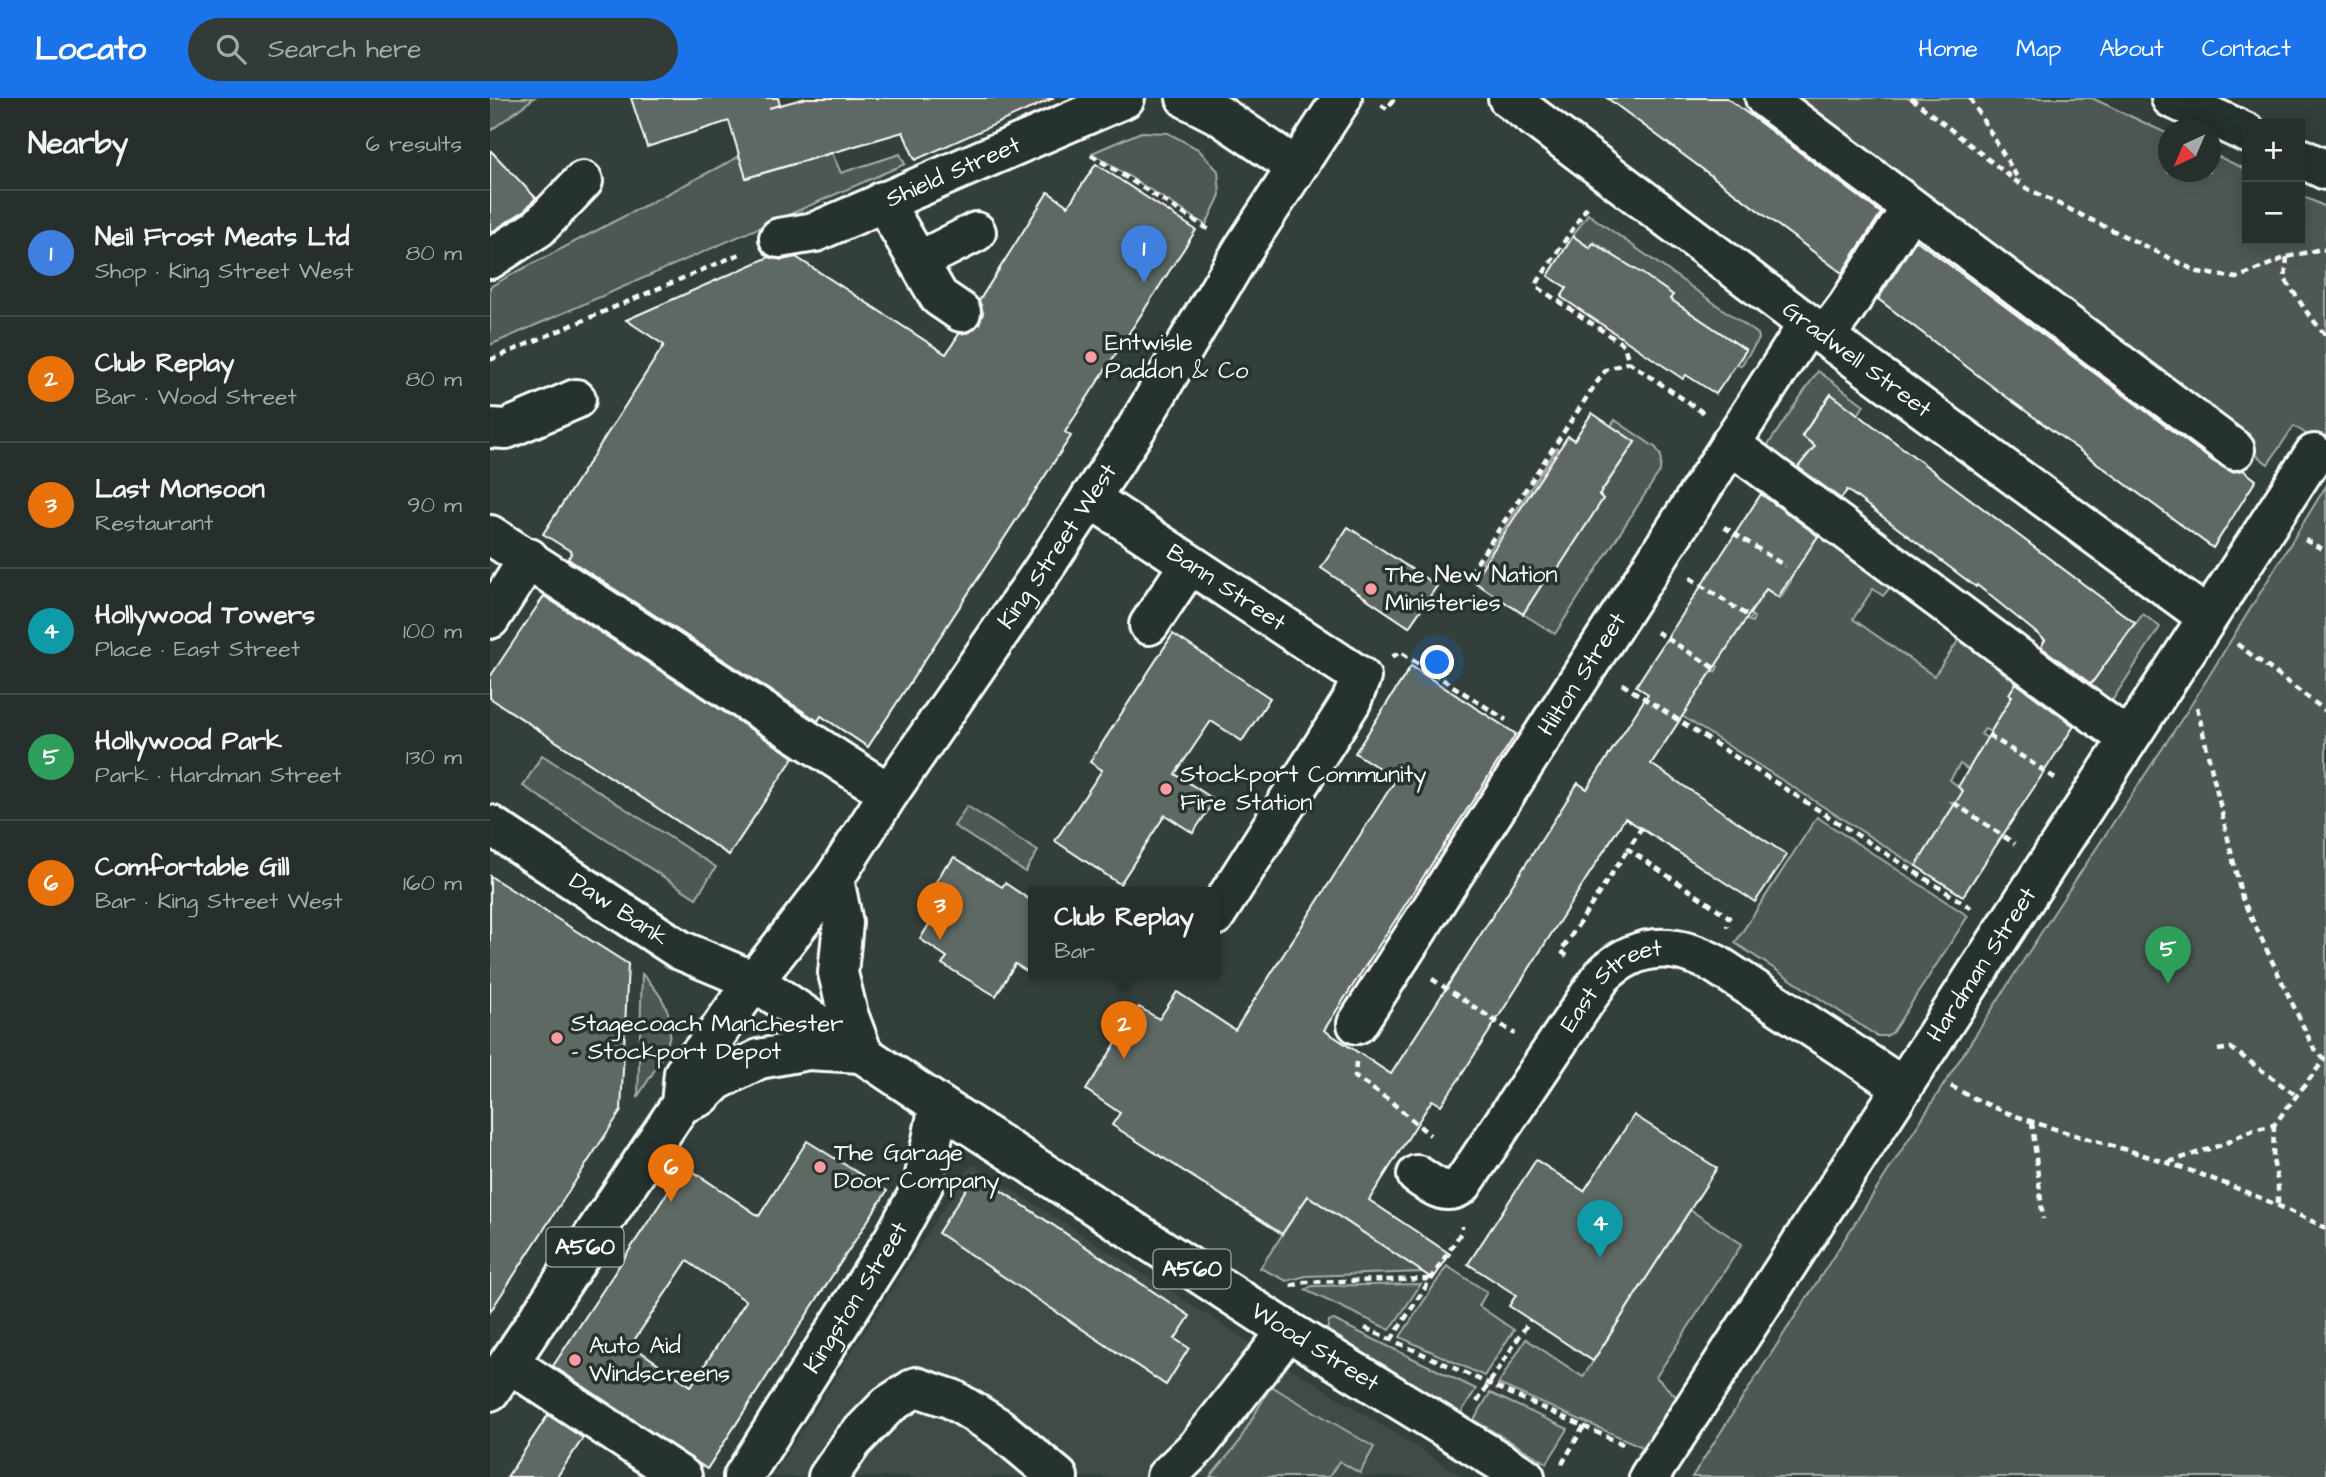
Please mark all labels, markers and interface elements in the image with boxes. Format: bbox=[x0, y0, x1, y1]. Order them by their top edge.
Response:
search box bbox=[188, 18, 678, 81]
text: Locato bbox=[35, 26, 146, 72]
icon: search bbox=[212, 30, 250, 68]
text: Search here bbox=[268, 31, 421, 67]
text: Home bbox=[1918, 32, 1978, 66]
text: Map bbox=[2016, 32, 2061, 66]
text: About bbox=[2099, 32, 2164, 66]
text: Contact bbox=[2202, 32, 2291, 66]
north arrow bbox=[2158, 119, 2221, 182]
map controls bbox=[2242, 119, 2305, 245]
button: + bbox=[2242, 119, 2305, 182]
text: Nearby bbox=[28, 123, 128, 165]
text: 6 results bbox=[366, 128, 462, 160]
street label: Shield Street bbox=[880, 128, 1026, 216]
button: − bbox=[2242, 182, 2305, 245]
text: Neil Frost Meats Ltd bbox=[95, 219, 349, 255]
pin: 1 bbox=[1121, 225, 1167, 283]
text: 1 bbox=[50, 237, 52, 269]
text: 80 m bbox=[405, 237, 462, 269]
text: Shop · King Street West bbox=[95, 255, 354, 287]
street label: Gradwell Street bbox=[1775, 293, 1939, 426]
place label: Entwisle Paddon & Co bbox=[1105, 326, 1249, 388]
text: Club Replay bbox=[95, 345, 234, 381]
marker: Entwisle Paddon & Co bbox=[1083, 349, 1099, 365]
text: 2 bbox=[44, 363, 58, 395]
text: 80 m bbox=[405, 363, 462, 395]
text: Bar · Wood Street bbox=[95, 381, 297, 413]
street label: King Street West bbox=[990, 457, 1126, 636]
text: Last Monsoon bbox=[95, 471, 265, 507]
text: 3 bbox=[45, 489, 57, 521]
text: 90 m bbox=[407, 489, 462, 521]
text: Restaurant bbox=[95, 507, 213, 539]
street label: Bann Street bbox=[1160, 536, 1293, 640]
place label: The New Nation Ministeries bbox=[1385, 558, 1558, 620]
marker: The New Nation Ministeries bbox=[1363, 581, 1379, 597]
text: Hollywood Towers bbox=[95, 597, 315, 633]
street label: Hilton Street bbox=[1530, 606, 1635, 743]
text: 4 bbox=[43, 615, 59, 647]
text: 100 m bbox=[403, 615, 462, 647]
text: Place · East Street bbox=[95, 633, 300, 665]
your location bbox=[1420, 645, 1454, 679]
text: Hollywood Park bbox=[95, 723, 282, 759]
text: 5 bbox=[43, 741, 59, 773]
text: 130 m bbox=[406, 741, 462, 773]
place label: Stockport Community Fire Station bbox=[1180, 758, 1427, 820]
text: Park · Hardman Street bbox=[95, 759, 341, 791]
marker: Stockport Community Fire Station bbox=[1158, 781, 1174, 797]
text: Comfortable Gill bbox=[95, 849, 290, 885]
street label: Daw Bank bbox=[562, 864, 675, 955]
text: 6 bbox=[44, 867, 58, 899]
text: 160 m bbox=[403, 867, 462, 899]
street label: Hardman Street bbox=[1919, 880, 2045, 1049]
pin: 3 bbox=[917, 882, 963, 940]
text: Bar · King Street West bbox=[95, 885, 342, 917]
popup bbox=[1028, 887, 1220, 978]
text: Club Replay bbox=[1054, 899, 1194, 935]
pin: 5 bbox=[2145, 926, 2191, 984]
street label: East Street bbox=[1552, 931, 1663, 1039]
text: Bar bbox=[1054, 935, 1095, 967]
pin: 2 bbox=[1101, 1001, 1147, 1059]
place label: Stagecoach Manchester - Stockport Depot bbox=[571, 1007, 843, 1069]
marker: Stagecoach Manchester - Stockport Depot bbox=[549, 1030, 565, 1046]
place label: The Garage Door Company bbox=[834, 1136, 999, 1199]
pin: 6 bbox=[648, 1144, 694, 1202]
marker: The Garage Door Company bbox=[812, 1159, 828, 1175]
pin: 4 bbox=[1577, 1200, 1623, 1258]
street label: Kingston Street bbox=[796, 1216, 917, 1380]
road number: A560 bbox=[546, 1228, 624, 1266]
road number: A560 bbox=[1154, 1250, 1230, 1288]
street label: Wood Street bbox=[1244, 1294, 1386, 1400]
place label: Auto Aid Windscreens bbox=[589, 1329, 730, 1391]
marker: Auto Aid Windscreens bbox=[567, 1352, 583, 1368]

